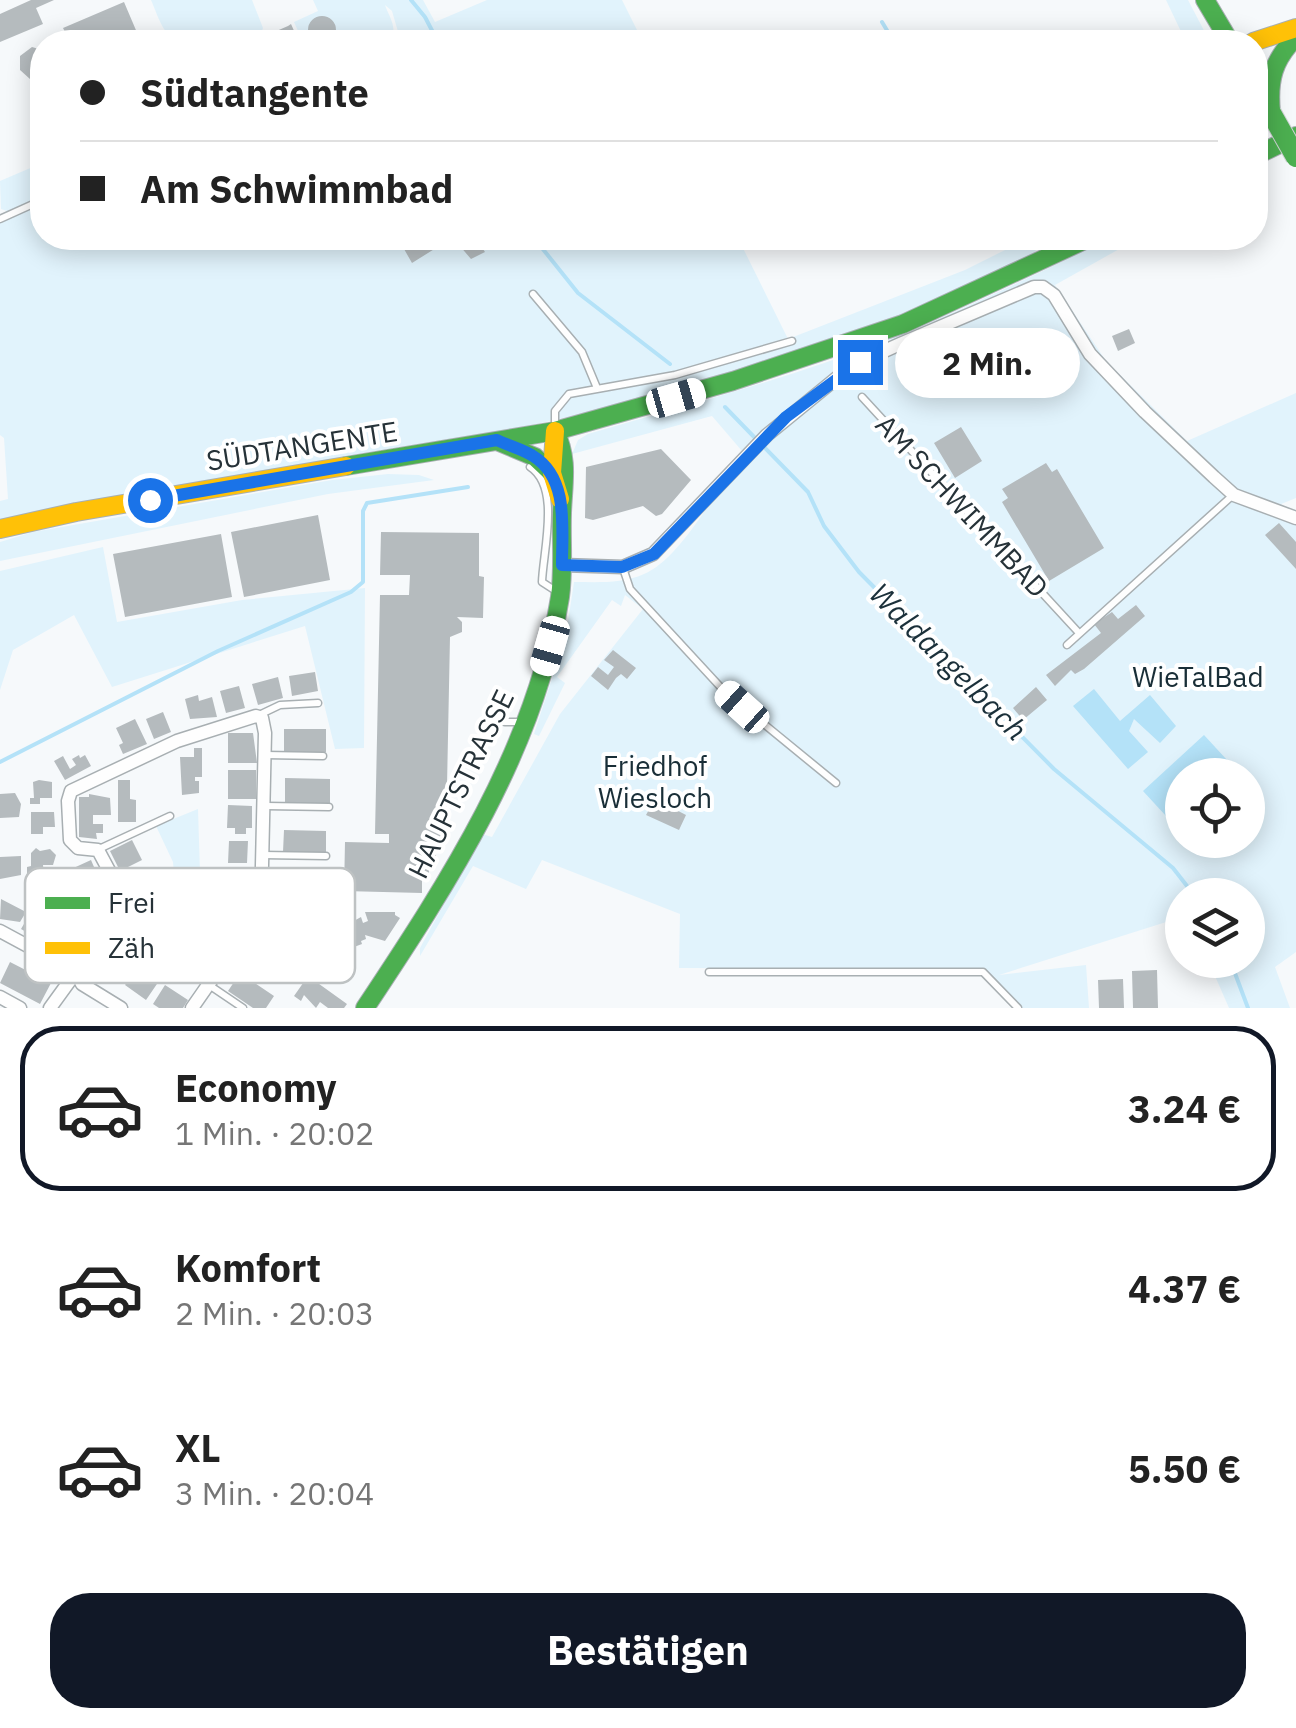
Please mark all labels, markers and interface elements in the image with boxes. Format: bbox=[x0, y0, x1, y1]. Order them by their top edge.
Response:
text: Südtangente bbox=[140, 68, 369, 117]
text: Am Schwimmbad bbox=[140, 164, 453, 213]
callout: 2 Min. bbox=[895, 327, 1080, 397]
route end bbox=[838, 340, 883, 385]
text: 2 Min. bbox=[942, 342, 1033, 384]
car bbox=[643, 375, 709, 421]
street label: AM SCHWIMMBAD bbox=[868, 406, 1057, 605]
street label: SÜDTANGENTE bbox=[204, 412, 400, 479]
route start bbox=[128, 478, 173, 523]
water label: Waldangelbach bbox=[862, 574, 1036, 748]
car bbox=[527, 613, 573, 679]
park label: WieTalBad bbox=[1132, 658, 1264, 695]
car bbox=[710, 676, 774, 738]
street label: HAUPTSTRASSE bbox=[399, 683, 522, 884]
park label: Friedhof Wiesloch bbox=[598, 747, 712, 816]
map controls bbox=[1165, 758, 1265, 978]
button: locate bbox=[1165, 758, 1265, 858]
legend bbox=[25, 868, 355, 983]
button: layers bbox=[1165, 878, 1265, 978]
text: Frei bbox=[108, 884, 156, 921]
text: Zäh bbox=[108, 929, 155, 966]
text: Economy bbox=[175, 1063, 337, 1112]
icon: car bbox=[55, 1064, 145, 1154]
text: 3.24 € bbox=[1128, 1084, 1241, 1133]
text: 1 Min. · 20:02 bbox=[175, 1112, 374, 1154]
text: Komfort bbox=[175, 1243, 321, 1292]
icon: car bbox=[55, 1244, 145, 1334]
text: 4.37 € bbox=[1128, 1264, 1241, 1313]
text: 2 Min. · 20:03 bbox=[175, 1292, 374, 1334]
text: XL bbox=[175, 1423, 221, 1472]
icon: car bbox=[55, 1424, 145, 1514]
text: 5.50 € bbox=[1128, 1444, 1241, 1493]
text: 3 Min. · 20:04 bbox=[175, 1472, 374, 1514]
button: Bestätigen bbox=[50, 1593, 1246, 1708]

